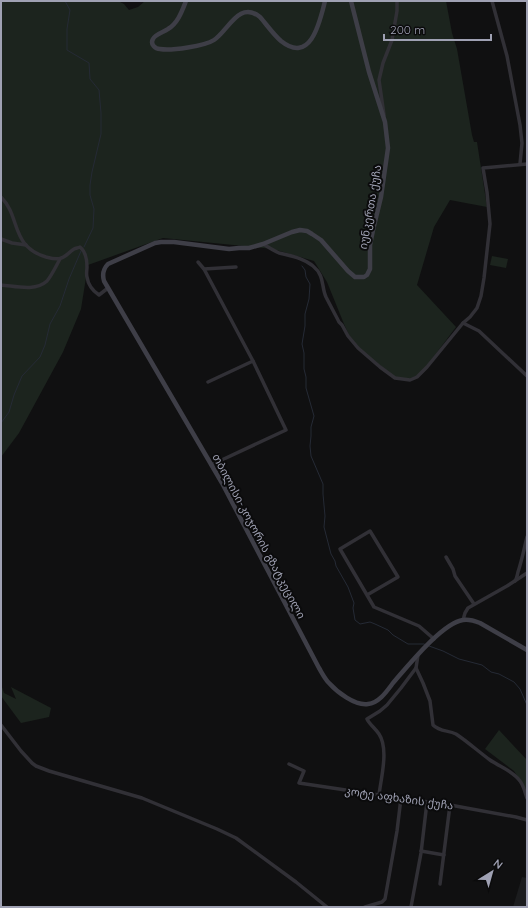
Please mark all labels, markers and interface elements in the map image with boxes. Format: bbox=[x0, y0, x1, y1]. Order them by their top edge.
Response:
scale bar bbox=[384, 16, 491, 42]
text: 200 m bbox=[390, 22, 425, 37]
street label: იუნკერთა ქუჩა bbox=[356, 164, 384, 250]
street label: თბილისი-კოჯორის გზატკეცილი bbox=[209, 451, 309, 621]
street label: კოტე აფხაზის ქუჩა bbox=[344, 783, 454, 813]
north arrow bbox=[472, 852, 512, 892]
text: N bbox=[491, 856, 505, 872]

